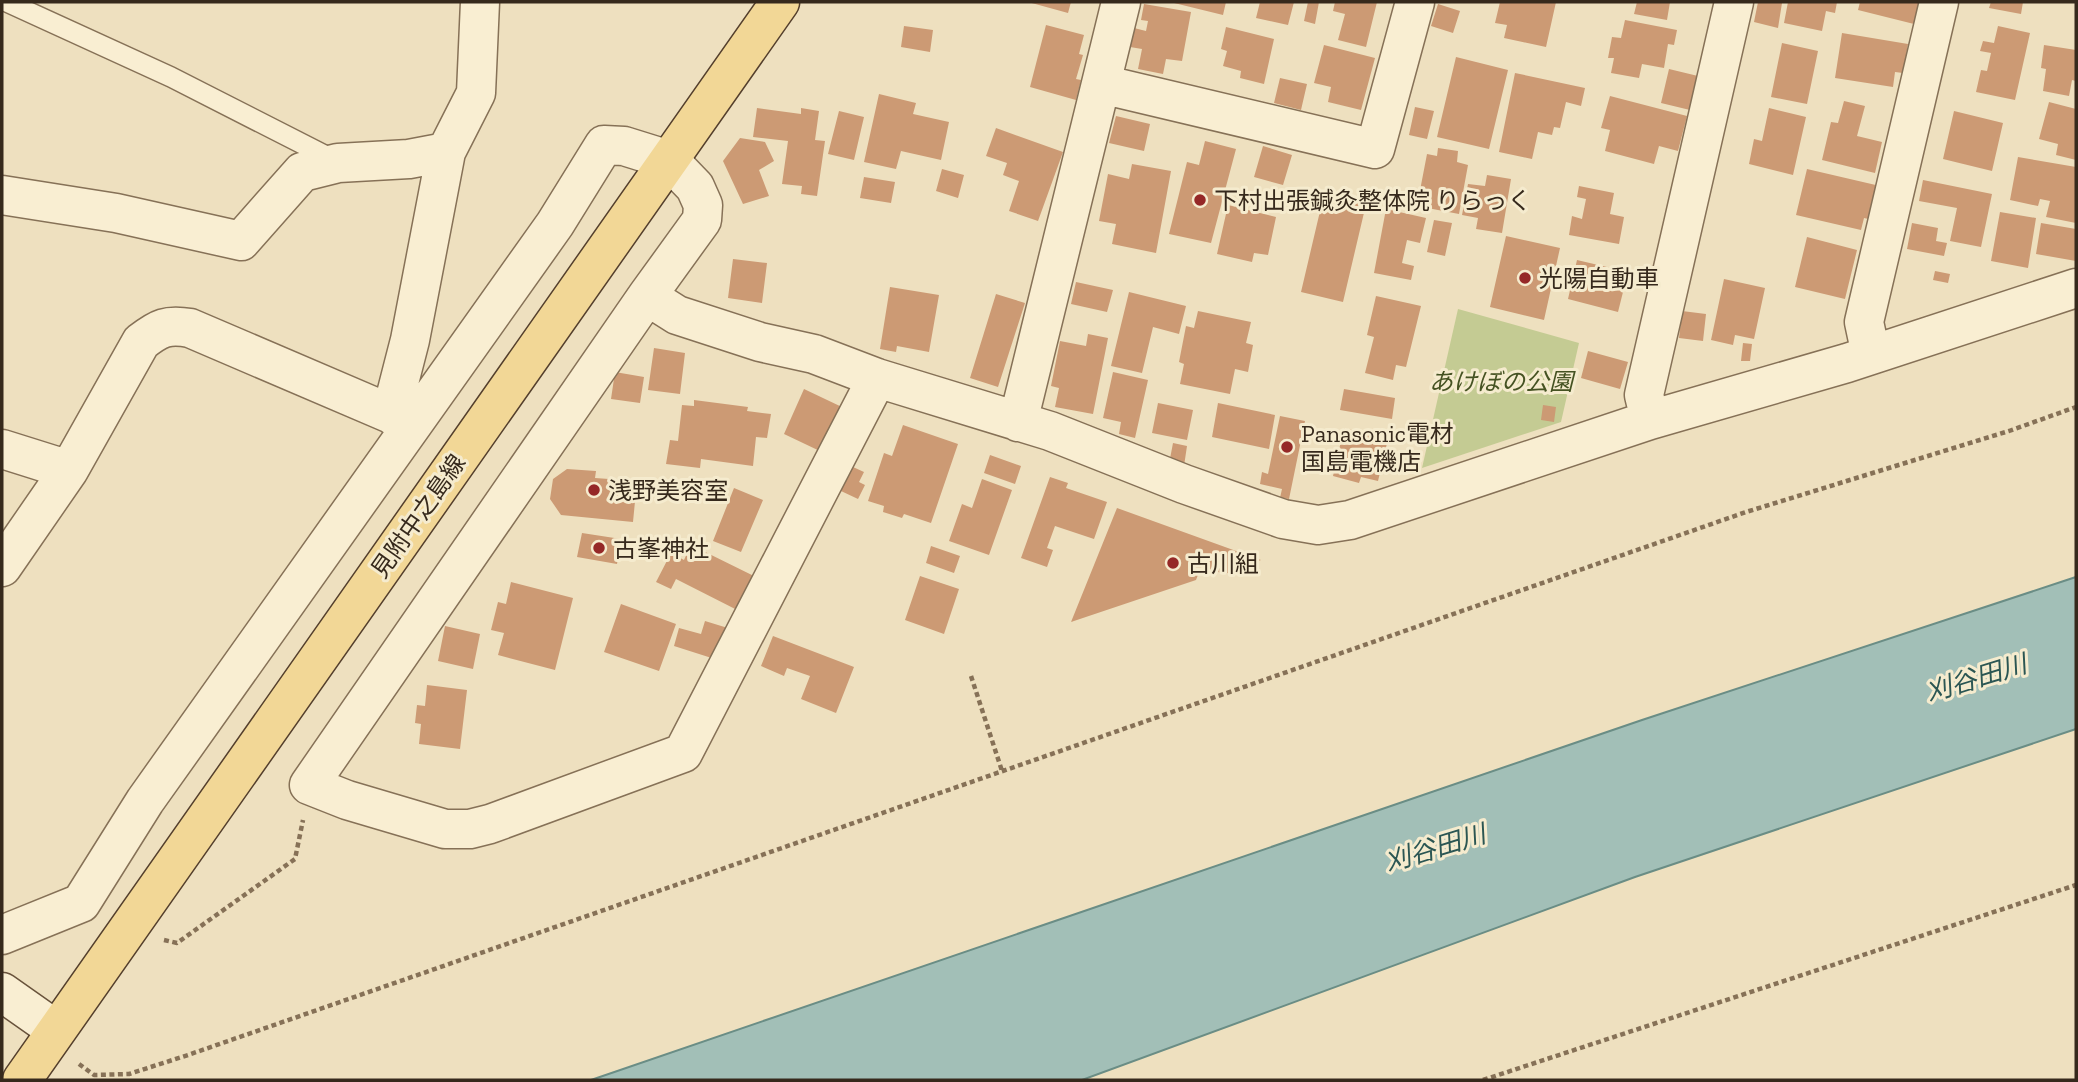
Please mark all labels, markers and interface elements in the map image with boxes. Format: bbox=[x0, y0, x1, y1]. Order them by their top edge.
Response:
place label: 下村出張鍼灸整体院 りらっく bbox=[1214, 186, 1531, 215]
marker: 下村出張鍼灸整体院 りらっく bbox=[1192, 192, 1208, 208]
place label: 光陽自動車 bbox=[1539, 264, 1659, 293]
marker: 光陽自動車 bbox=[1517, 270, 1533, 286]
park label: あけぼの公園 bbox=[1429, 367, 1576, 396]
place label: Panasonic電材 国島電機店 bbox=[1301, 419, 1454, 476]
marker: Panasonic電材 国島電機店 bbox=[1279, 439, 1295, 455]
street label: 見附中之島線 bbox=[365, 449, 471, 583]
place label: 浅野美容室 bbox=[608, 476, 728, 505]
marker: 浅野美容室 bbox=[586, 482, 602, 498]
place label: 古峯神社 bbox=[613, 534, 709, 563]
marker: 古峯神社 bbox=[591, 540, 607, 556]
place label: 古川組 bbox=[1187, 549, 1259, 578]
marker: 古川組 bbox=[1165, 555, 1181, 571]
water label: 刈谷田川 bbox=[1922, 647, 2033, 709]
water label: 刈谷田川 bbox=[1381, 817, 1492, 879]

